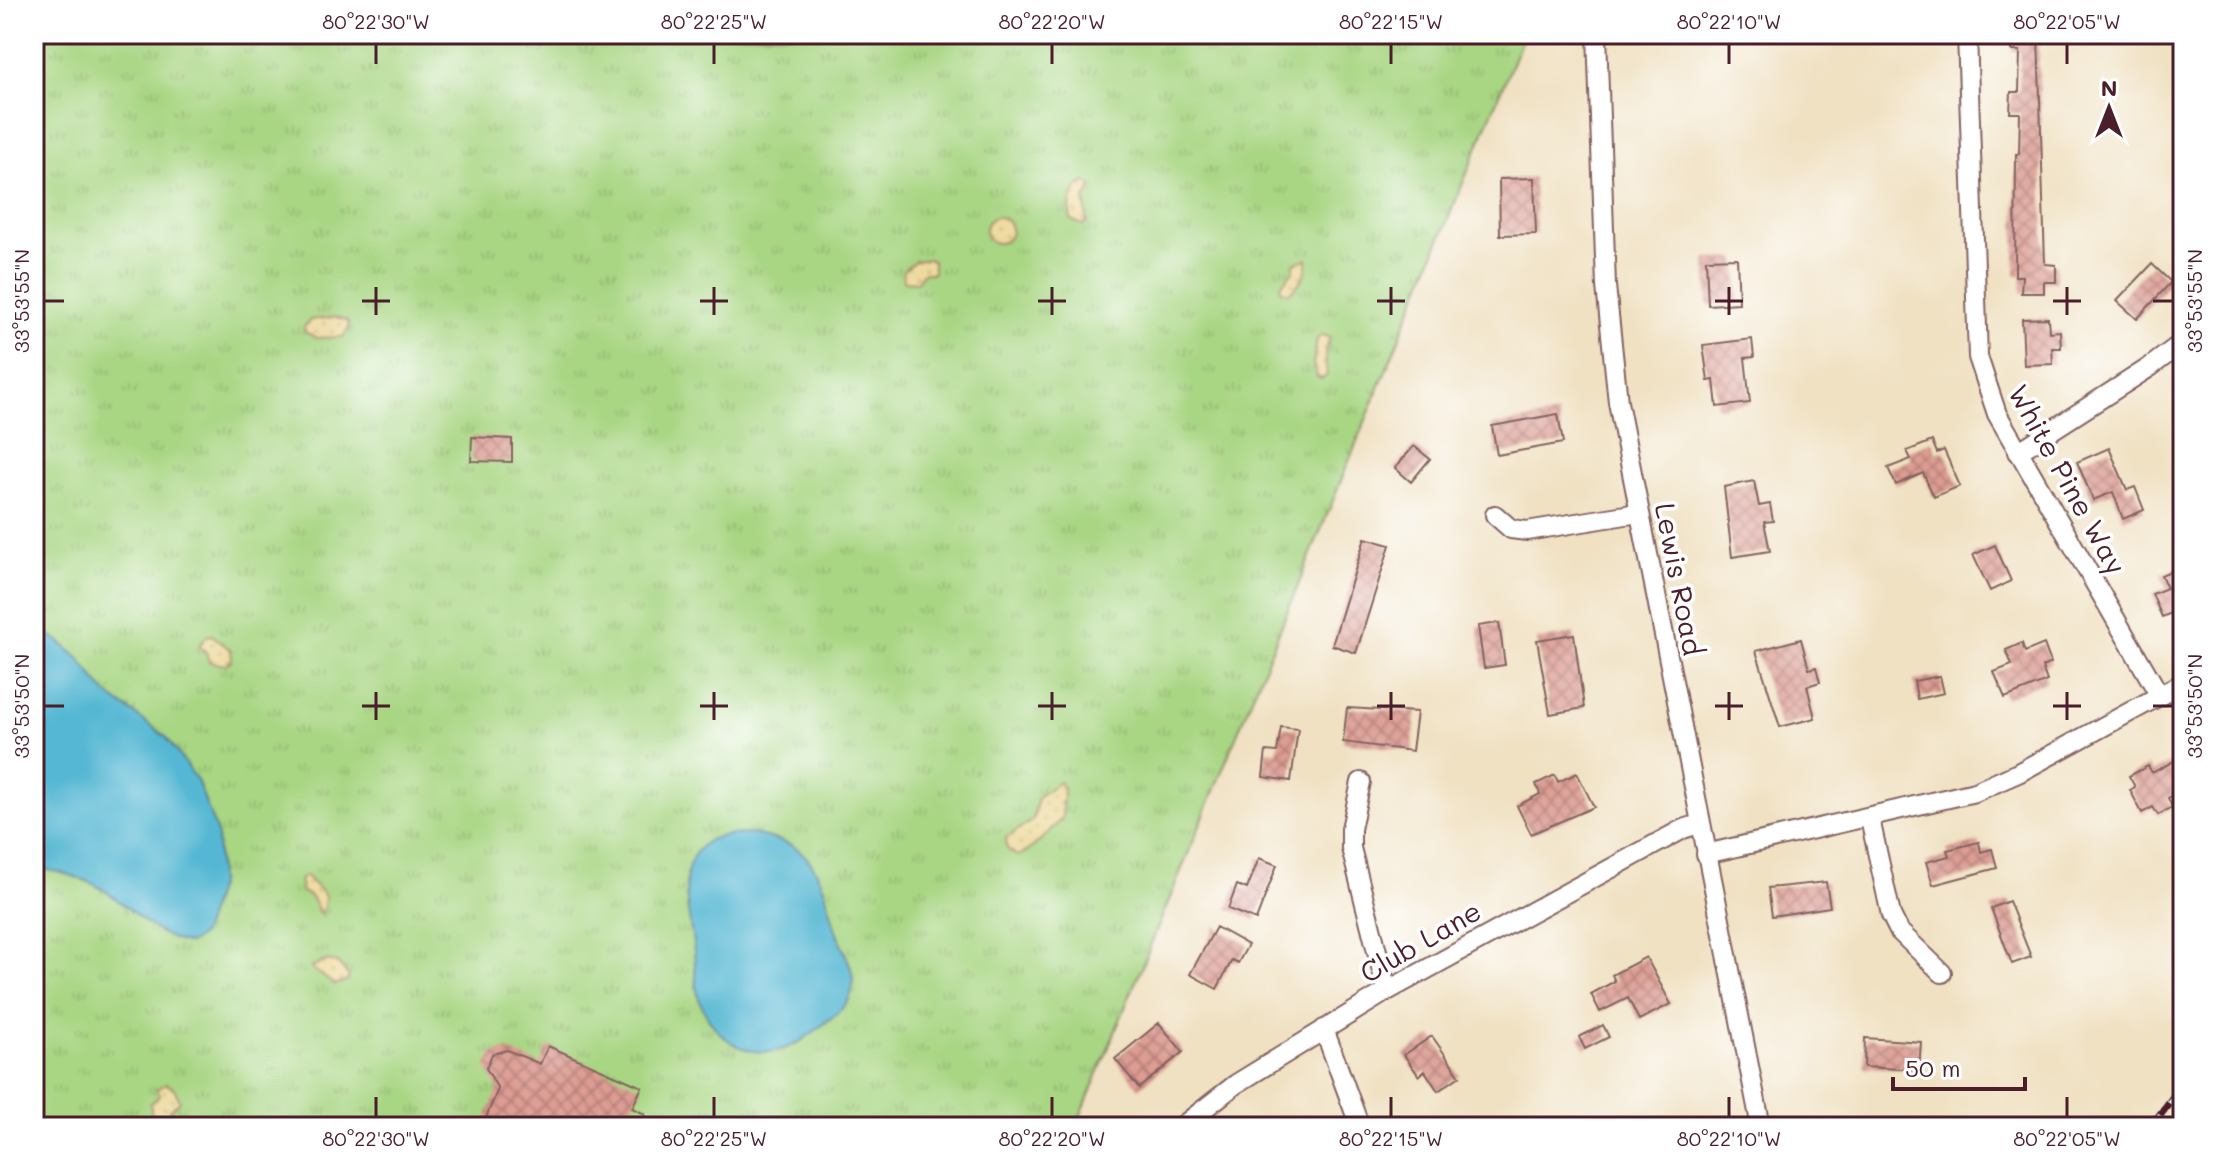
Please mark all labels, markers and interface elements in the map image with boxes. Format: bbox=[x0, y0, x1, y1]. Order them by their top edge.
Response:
text: 80°22'30"W bbox=[322, 8, 430, 34]
text: 80°22'25"W bbox=[661, 8, 767, 34]
text: 80°22'20"W bbox=[999, 8, 1105, 34]
text: 80°22'15"W bbox=[1339, 8, 1443, 34]
text: 80°22'10"W bbox=[1677, 8, 1781, 34]
text: 80°22'05"W bbox=[2013, 8, 2121, 34]
north arrow bbox=[2069, 68, 2149, 148]
text: N bbox=[2101, 73, 2117, 102]
text: 33°53'55"N bbox=[8, 249, 34, 353]
text: 33°53'55"N bbox=[2181, 249, 2207, 353]
street label: White Pine Way bbox=[2001, 378, 2135, 580]
street label: Lewis Road bbox=[1648, 500, 1712, 658]
text: 33°53'50"N bbox=[8, 654, 34, 758]
text: 33°53'50"N bbox=[2181, 654, 2207, 758]
street label: Club Lane bbox=[1353, 892, 1487, 990]
scale bar bbox=[1893, 1041, 2025, 1091]
text: 50 m bbox=[1905, 1052, 1961, 1083]
text: 80°22'30"W bbox=[322, 1125, 430, 1151]
text: 80°22'25"W bbox=[661, 1125, 767, 1151]
text: 80°22'20"W bbox=[999, 1125, 1105, 1151]
text: 80°22'15"W bbox=[1339, 1125, 1443, 1151]
text: 80°22'10"W bbox=[1677, 1125, 1781, 1151]
text: 80°22'05"W bbox=[2013, 1125, 2121, 1151]

